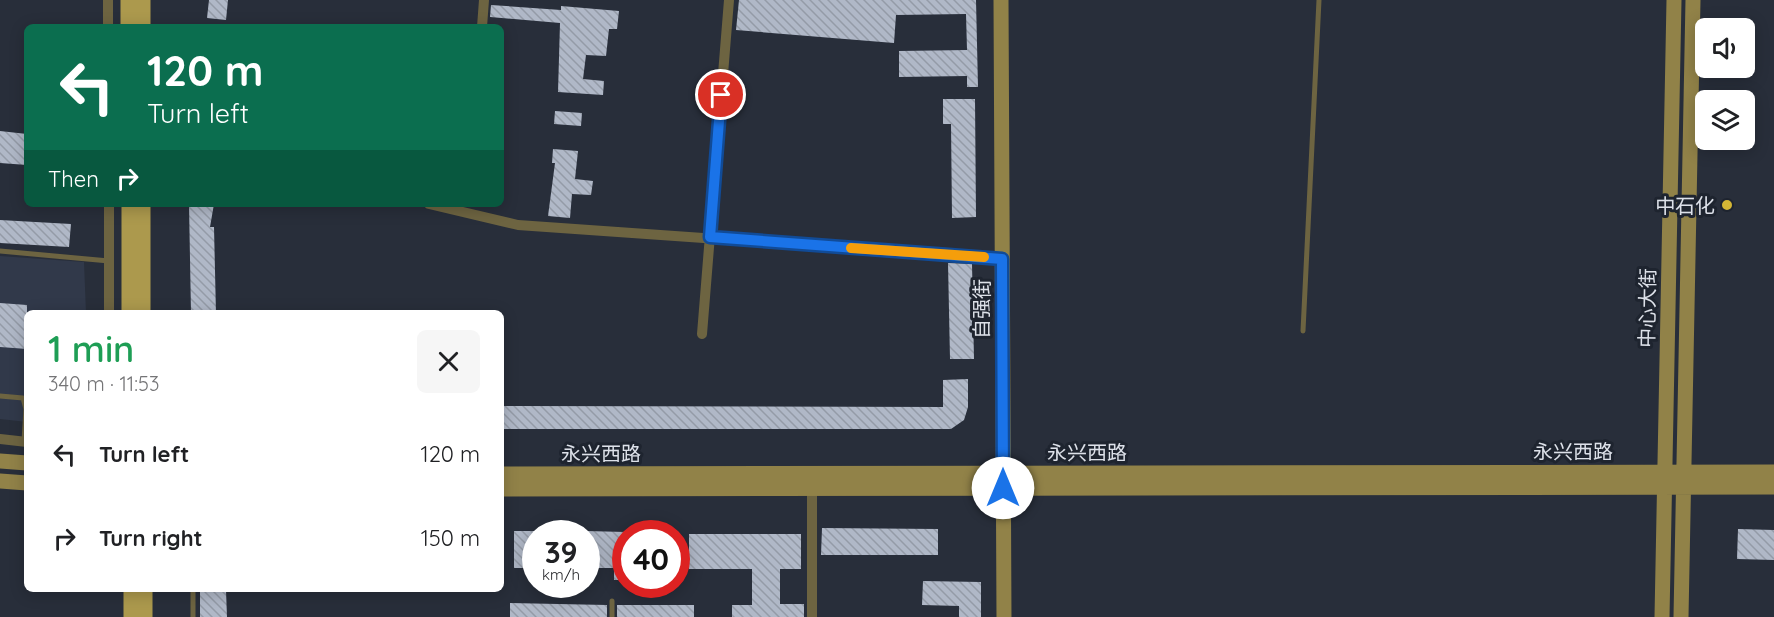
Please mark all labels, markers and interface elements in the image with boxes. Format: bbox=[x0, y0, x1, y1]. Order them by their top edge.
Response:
map controls bbox=[1695, 18, 1755, 150]
button: sound bbox=[1695, 18, 1755, 78]
text: 120 m bbox=[147, 44, 264, 97]
icon: left bbox=[48, 48, 126, 126]
pin bbox=[695, 69, 746, 120]
icon: arrive bbox=[704, 78, 737, 111]
button: layers bbox=[1695, 90, 1755, 150]
text: Turn left bbox=[147, 96, 249, 130]
icon: right bbox=[111, 162, 144, 195]
text: Then bbox=[48, 165, 99, 193]
place label: 中石化 bbox=[1655, 193, 1715, 218]
marker: 中石化 bbox=[1720, 198, 1734, 212]
street label: 中心大街 bbox=[1634, 268, 1660, 348]
street label: 自强街 bbox=[969, 279, 994, 339]
text: 1 min bbox=[48, 326, 134, 371]
button: close bbox=[417, 330, 480, 393]
text: 340 m · 11:53 bbox=[48, 371, 159, 396]
icon: left bbox=[48, 438, 81, 471]
street label: 永兴西路 bbox=[1533, 439, 1613, 464]
text: Turn left bbox=[99, 440, 189, 468]
text: 120 m bbox=[421, 440, 480, 468]
street label: 永兴西路 bbox=[1047, 440, 1127, 465]
street label: 永兴西路 bbox=[561, 441, 641, 466]
position arrow bbox=[971, 456, 1035, 520]
speed limit sign: 40 bbox=[612, 520, 690, 598]
icon: right bbox=[48, 522, 81, 555]
text: Turn right bbox=[99, 524, 203, 552]
text: 150 m bbox=[421, 524, 480, 552]
text: 39 bbox=[544, 533, 578, 571]
text: km/h bbox=[542, 565, 580, 584]

